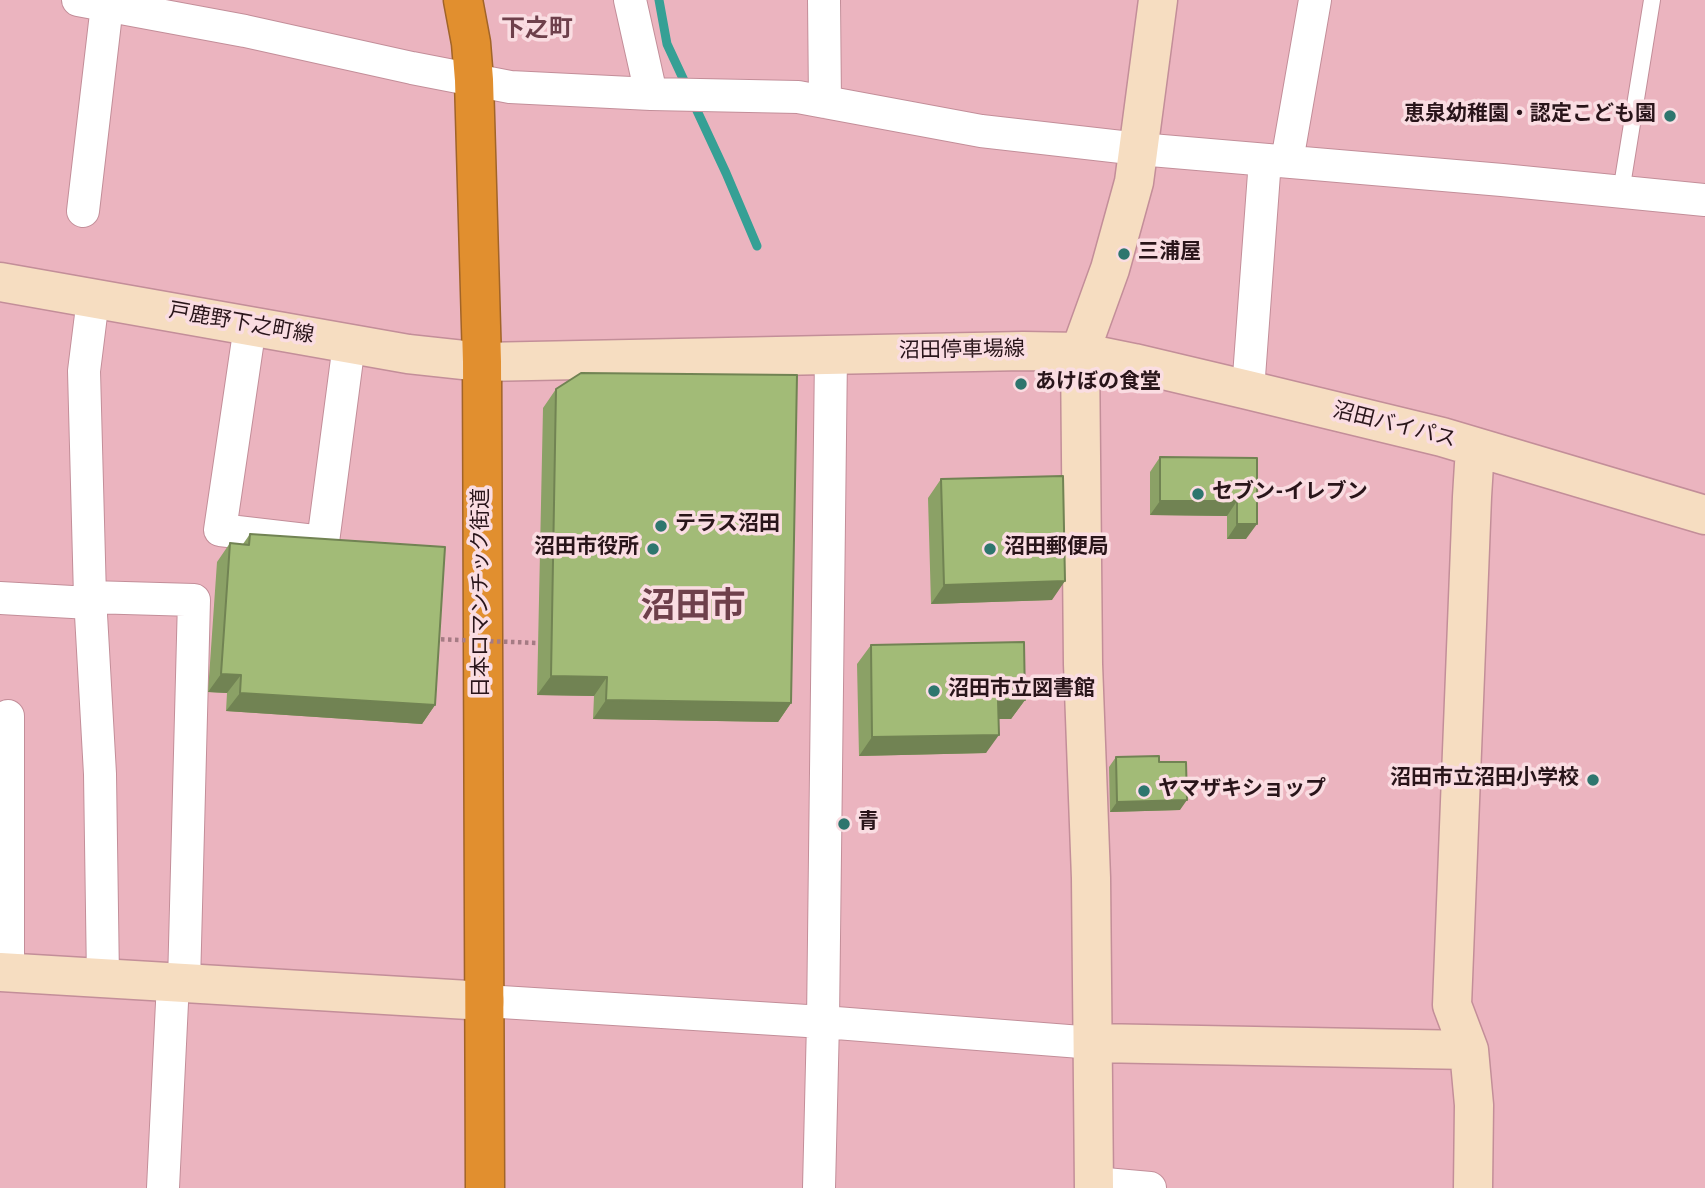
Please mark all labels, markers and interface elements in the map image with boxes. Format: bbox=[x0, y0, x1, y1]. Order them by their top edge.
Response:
district label: 下之町 bbox=[501, 17, 573, 45]
place label: 恵泉幼稚園・認定こども園 bbox=[1404, 103, 1656, 129]
marker: 恵泉幼稚園・認定こども園 bbox=[1662, 108, 1678, 124]
place label: 三浦屋 bbox=[1138, 241, 1201, 267]
marker: 三浦屋 bbox=[1116, 246, 1132, 262]
street label: 戸鹿野下之町線 bbox=[166, 300, 316, 350]
street label: 沼田停車場線 bbox=[899, 338, 1025, 366]
place label: あけぼの食堂 bbox=[1035, 371, 1161, 397]
marker: あけぼの食堂 bbox=[1013, 376, 1029, 392]
street label: 沼田バイパス bbox=[1330, 400, 1458, 454]
place label: セブン-イレブン bbox=[1212, 481, 1368, 507]
marker: セブン-イレブン bbox=[1190, 486, 1206, 502]
street label: 日本ロマンチック街道 bbox=[470, 488, 496, 698]
place label: テラス沼田 bbox=[675, 513, 780, 539]
marker: テラス沼田 bbox=[653, 518, 669, 534]
place label: 沼田市役所 bbox=[534, 536, 639, 562]
place label: 沼田郵便局 bbox=[1004, 536, 1109, 562]
marker: 沼田市役所 bbox=[645, 541, 661, 557]
marker: 沼田郵便局 bbox=[982, 541, 998, 557]
district label: 沼田市 bbox=[641, 589, 745, 631]
place label: 沼田市立図書館 bbox=[948, 678, 1095, 704]
marker: 沼田市立図書館 bbox=[926, 683, 942, 699]
place label: 沼田市立沼田小学校 bbox=[1390, 767, 1579, 793]
marker: 沼田市立沼田小学校 bbox=[1585, 772, 1601, 788]
place label: ヤマザキショップ bbox=[1158, 778, 1326, 804]
marker: ヤマザキショップ bbox=[1136, 783, 1152, 799]
place label: 青 bbox=[858, 811, 879, 837]
marker: 青 bbox=[836, 816, 852, 832]

